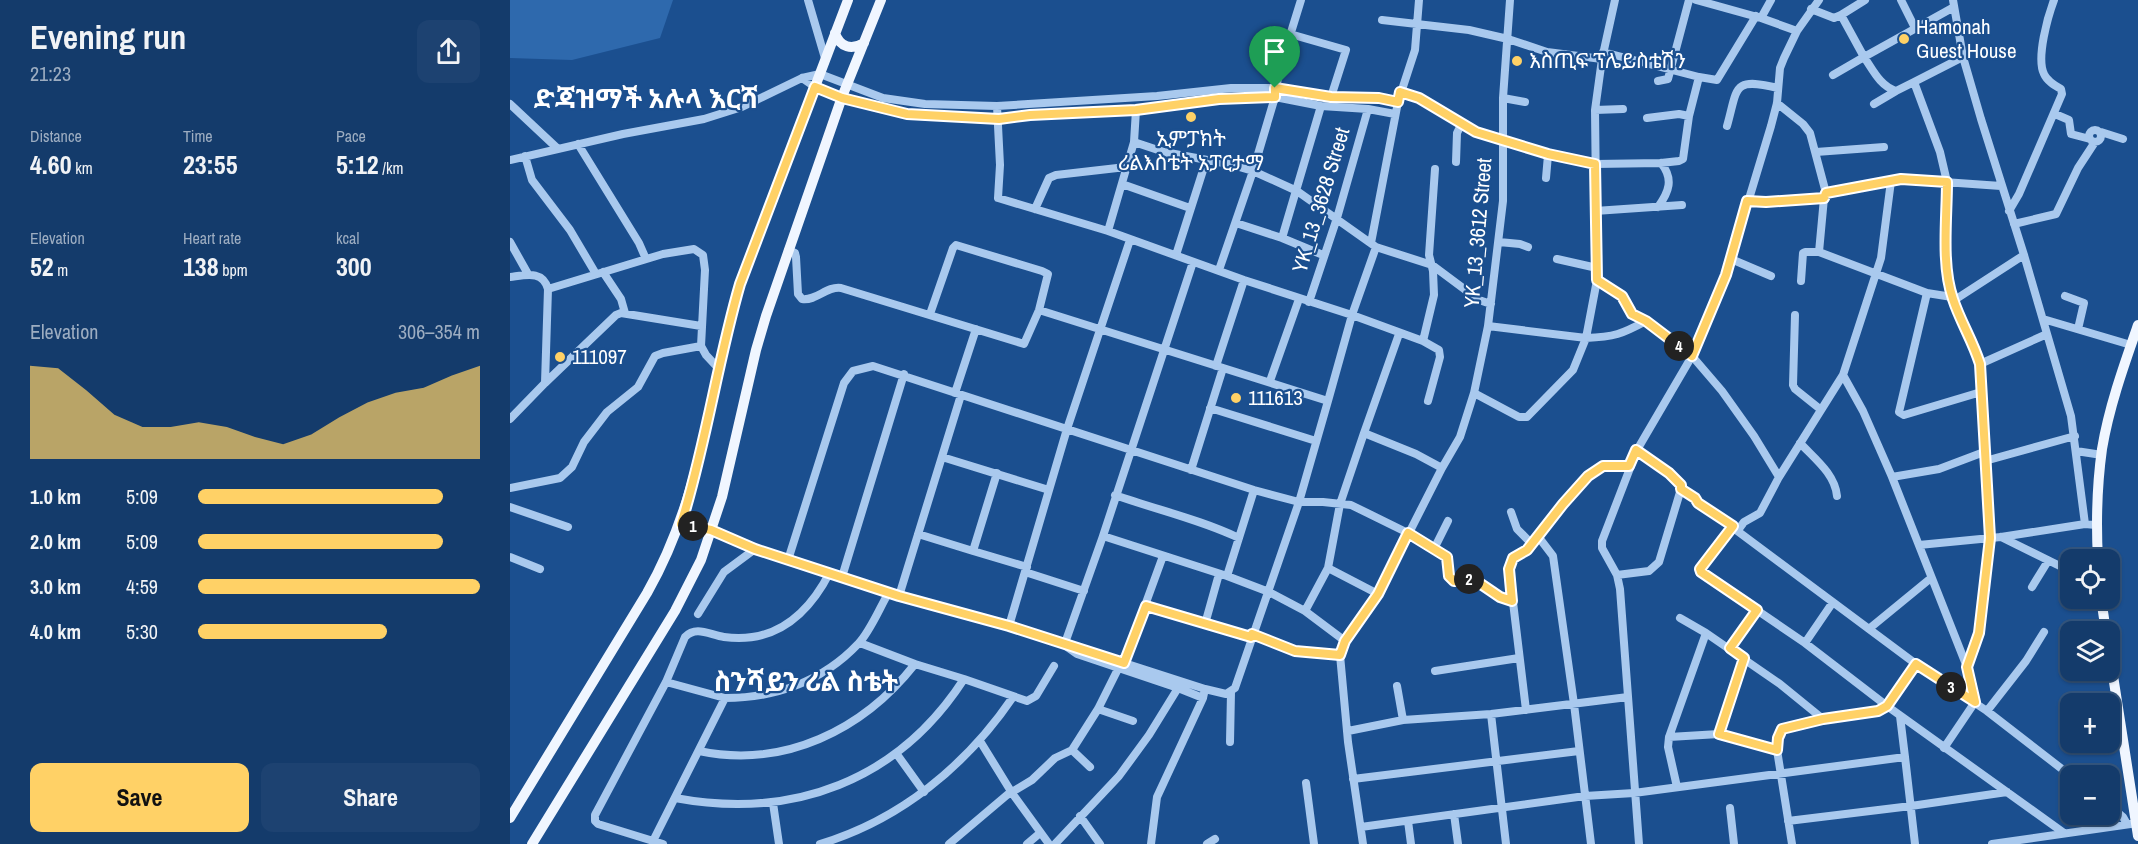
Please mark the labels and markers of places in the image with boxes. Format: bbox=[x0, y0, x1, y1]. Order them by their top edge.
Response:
place label: Hamonah Guest House bbox=[1916, 12, 2017, 65]
pin bbox=[1249, 26, 1300, 88]
marker: Hamonah Guest House bbox=[1897, 32, 1911, 46]
place label: እስጢፍ ፕሌይስቴሽን bbox=[1529, 46, 1686, 75]
marker: እስጢፍ ፕሌይስቴሽን bbox=[1510, 54, 1524, 68]
marker: ኢምፓክት ሪልእስቴት አፓርታማ bbox=[1184, 110, 1198, 124]
place label: ኢምፓክት ሪልእስቴት አፓርታማ bbox=[1118, 124, 1264, 177]
pin: 4 bbox=[1664, 331, 1694, 361]
place label: 111097 bbox=[572, 342, 627, 371]
marker: 111097 bbox=[553, 350, 567, 364]
place label: 111613 bbox=[1248, 383, 1303, 412]
marker: 111613 bbox=[1229, 391, 1243, 405]
pin: 1 bbox=[678, 511, 708, 541]
pin: 2 bbox=[1454, 564, 1484, 594]
pin: 3 bbox=[1936, 672, 1966, 702]

